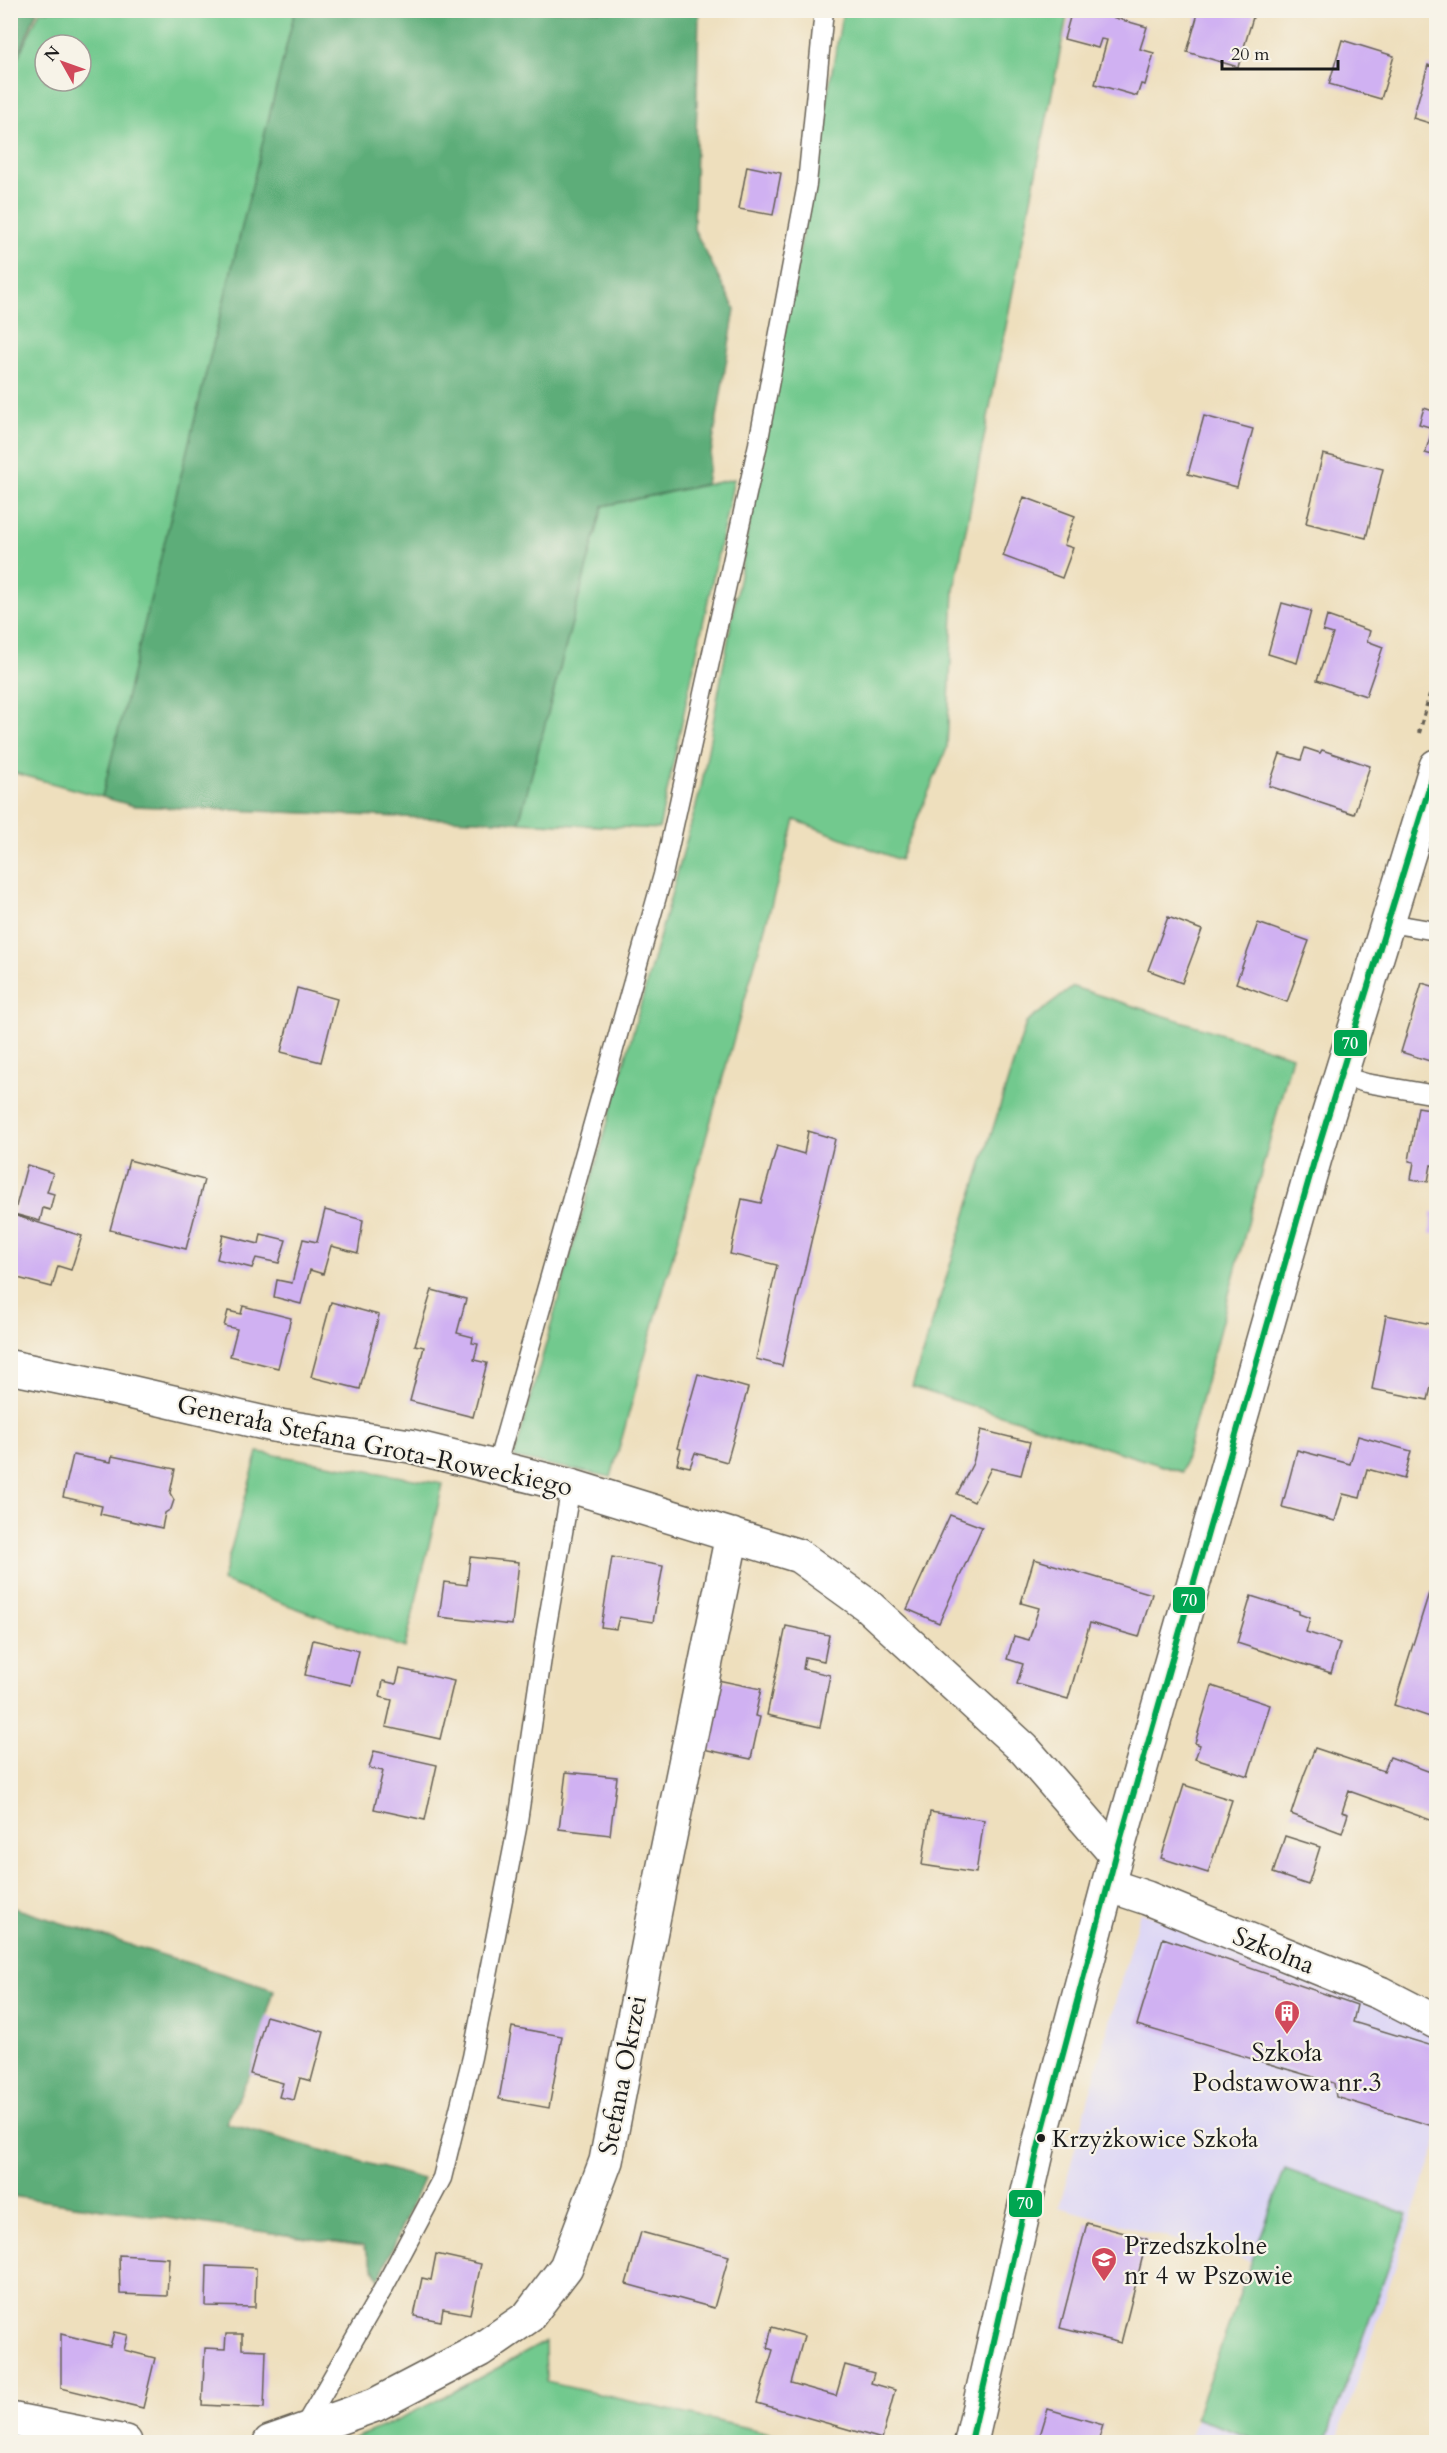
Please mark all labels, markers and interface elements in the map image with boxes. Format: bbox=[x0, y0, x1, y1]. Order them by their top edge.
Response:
north arrow bbox=[33, 33, 93, 93]
scale bar bbox=[1222, 33, 1338, 71]
text: N bbox=[39, 42, 65, 66]
text: 20 m bbox=[1231, 42, 1270, 67]
line badge: 70 bbox=[1333, 1029, 1368, 1057]
text: 70 bbox=[1342, 1033, 1358, 1055]
street label: Generała Stefana Grota-Roweckiego bbox=[174, 1386, 576, 1505]
line badge: 70 bbox=[1172, 1586, 1206, 1614]
text: 70 bbox=[1181, 1590, 1197, 1612]
street label: Szkolna bbox=[1228, 1918, 1320, 1983]
street label: Stefana Okrzei bbox=[590, 1992, 655, 2158]
building icon: Szkoła Podstawowa nr.3 bbox=[1272, 1998, 1302, 2036]
place label: Szkoła Podstawowa nr.3 bbox=[1192, 2035, 1382, 2100]
place label: Krzyżkowice Szkoła bbox=[1052, 2123, 1259, 2156]
marker: Krzyżkowice Szkoła bbox=[1035, 2132, 1047, 2144]
line badge: 70 bbox=[1008, 2189, 1043, 2218]
text: 70 bbox=[1017, 2193, 1033, 2215]
place label: Przedszkolne nr 4 w Pszowie bbox=[1124, 2228, 1293, 2293]
school or university icon: Przedszkolne nr 4 w Pszowie bbox=[1089, 2245, 1119, 2283]

